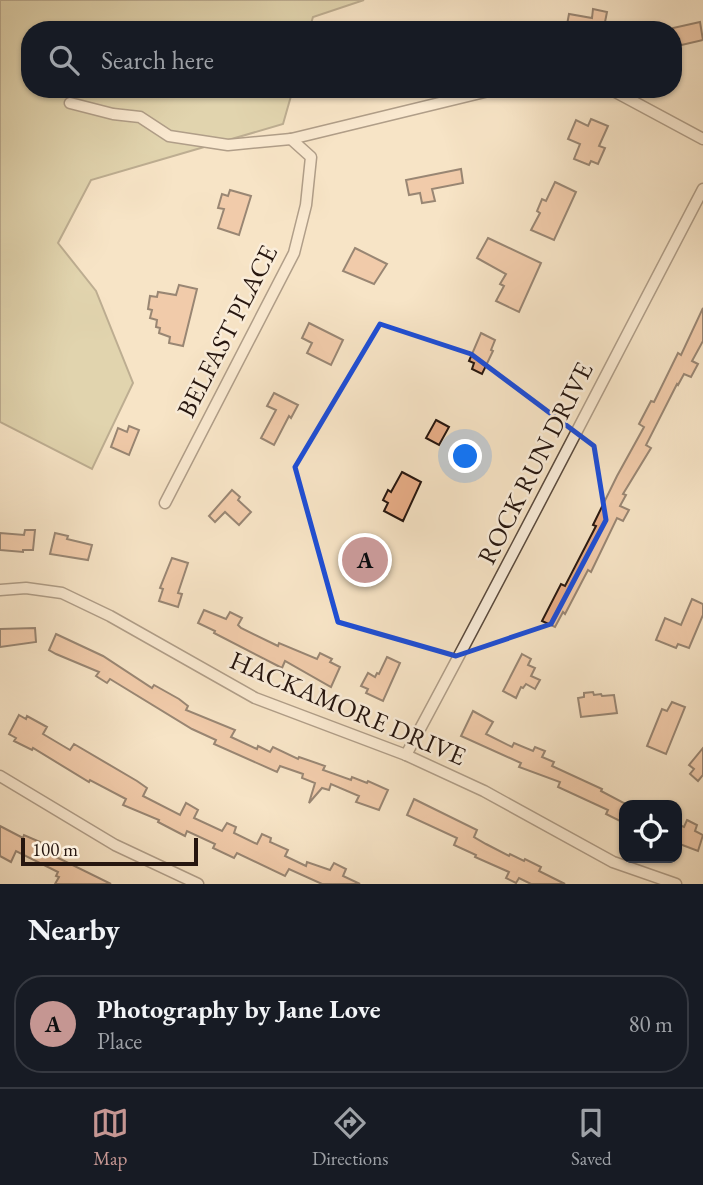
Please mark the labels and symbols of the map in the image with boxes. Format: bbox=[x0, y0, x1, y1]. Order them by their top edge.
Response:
street label: BELFAST PLACE bbox=[169, 239, 285, 423]
street label: ROCK RUN DRIVE bbox=[469, 356, 601, 570]
your location bbox=[448, 439, 482, 473]
pin: A bbox=[342, 534, 388, 586]
street label: HACKAMORE DRIVE bbox=[225, 643, 471, 773]
scale bar bbox=[21, 835, 198, 867]

